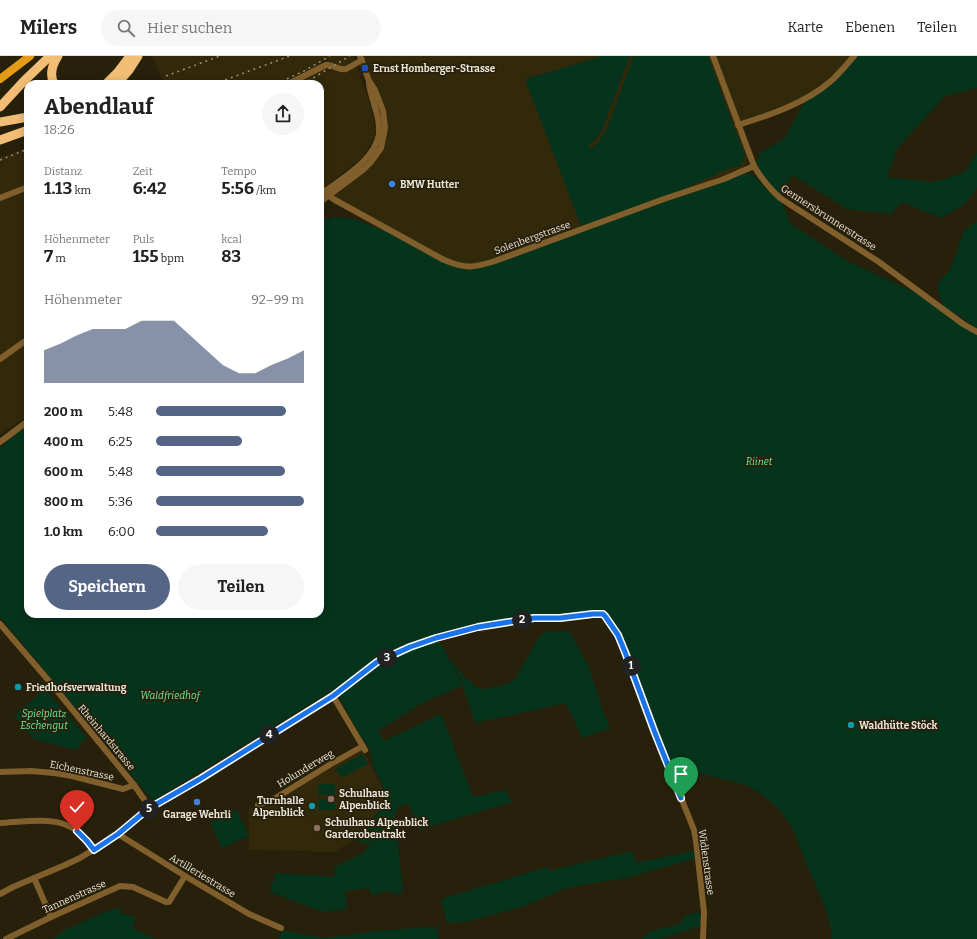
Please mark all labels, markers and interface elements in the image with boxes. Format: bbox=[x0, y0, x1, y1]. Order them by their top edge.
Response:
search box bbox=[101, 10, 381, 46]
text: Milers bbox=[20, 16, 77, 39]
icon: search bbox=[115, 17, 137, 39]
text: Hier suchen bbox=[147, 19, 232, 37]
text: Karte bbox=[788, 19, 823, 36]
text: Ebenen bbox=[845, 19, 895, 36]
text: Teilen bbox=[917, 19, 957, 36]
marker: Ernst Homberger-Strasse bbox=[360, 63, 370, 73]
place label: Ernst Homberger-Strasse bbox=[373, 63, 496, 75]
text: Abendlauf bbox=[44, 93, 153, 120]
button: share bbox=[262, 93, 304, 135]
text: 18:26 bbox=[44, 122, 75, 137]
text: Distanz bbox=[44, 165, 82, 178]
text: Zeit bbox=[133, 165, 153, 178]
text: Tempo bbox=[221, 165, 257, 178]
text: 1.13 bbox=[44, 178, 72, 199]
text: 6:42 bbox=[133, 178, 167, 199]
text: 5:56 bbox=[221, 178, 254, 199]
marker: BMW Hutter bbox=[387, 179, 397, 189]
place label: BMW Hutter bbox=[400, 179, 459, 191]
street label: Gennersbrunnerstrasse bbox=[778, 182, 879, 253]
text: km bbox=[72, 184, 91, 197]
text: /km bbox=[254, 184, 276, 197]
street label: Solenbergstrasse bbox=[493, 219, 572, 257]
text: Höhenmeter bbox=[44, 233, 110, 246]
text: Puls bbox=[133, 233, 154, 246]
text: kcal bbox=[221, 233, 242, 246]
text: 7 bbox=[44, 246, 53, 267]
text: 155 bbox=[133, 246, 159, 267]
text: 83 bbox=[221, 246, 241, 267]
text: m bbox=[53, 252, 66, 265]
text: bpm bbox=[159, 252, 184, 265]
text: Höhenmeter bbox=[44, 292, 122, 307]
text: 92–99 m bbox=[251, 292, 304, 307]
text: 200 m bbox=[44, 404, 83, 419]
text: 5:48 bbox=[108, 404, 133, 419]
text: 400 m bbox=[44, 434, 83, 449]
text: 6:25 bbox=[108, 434, 132, 449]
park label: Riinet bbox=[746, 456, 773, 468]
text: 600 m bbox=[44, 464, 83, 479]
text: 5:48 bbox=[108, 464, 133, 479]
text: 800 m bbox=[44, 494, 83, 509]
text: 5:36 bbox=[108, 494, 133, 509]
text: 1.0 km bbox=[44, 524, 83, 539]
text: 6:00 bbox=[108, 524, 135, 539]
button: Speichern bbox=[44, 564, 170, 610]
button: Teilen bbox=[178, 564, 304, 610]
pin: 2 bbox=[512, 610, 532, 630]
text: 2 bbox=[519, 613, 525, 626]
pin: 3 bbox=[377, 648, 397, 668]
text: 3 bbox=[384, 651, 390, 664]
pin: 1 bbox=[621, 656, 641, 676]
text: 1 bbox=[629, 659, 633, 672]
marker: Friedhofsverwaltung bbox=[13, 682, 23, 692]
place label: Friedhofsverwaltung bbox=[26, 682, 127, 694]
park label: Waldfriedhof bbox=[140, 690, 202, 702]
street label: Rheinhardstrasse bbox=[75, 702, 137, 773]
park label: Spielplatz Eschengut bbox=[20, 708, 68, 732]
marker: Waldhütte Stöck bbox=[846, 720, 856, 730]
place label: Waldhütte Stöck bbox=[859, 720, 938, 732]
pin: 4 bbox=[259, 725, 279, 745]
text: 4 bbox=[266, 728, 272, 741]
street label: Holunderweg bbox=[275, 747, 336, 790]
pin bbox=[664, 757, 698, 798]
street label: Eichenstrasse bbox=[49, 758, 115, 784]
icon: arrive bbox=[670, 763, 692, 785]
place label: Schulhaus Alpenblick bbox=[339, 788, 390, 812]
pin bbox=[60, 790, 94, 831]
marker: Schulhaus Alpenblick bbox=[326, 794, 336, 804]
place label: Turnhalle Alpenblick bbox=[253, 795, 305, 819]
icon: check bbox=[66, 796, 88, 818]
marker: Garage Wehrli bbox=[192, 797, 202, 807]
pin: 5 bbox=[139, 799, 159, 819]
marker: Turnhalle Alpenblick bbox=[307, 801, 317, 811]
text: 5 bbox=[146, 802, 152, 815]
place label: Garage Wehrli bbox=[163, 809, 232, 821]
place label: Schulhaus Alpenblick Garderobentrakt bbox=[325, 817, 428, 841]
marker: Schulhaus Alpenblick Garderobentrakt bbox=[312, 823, 322, 833]
street label: Widlenstrasse bbox=[695, 828, 717, 896]
street label: Artilleriestrasse bbox=[167, 851, 238, 900]
street label: Tannenstrasse bbox=[41, 878, 108, 916]

